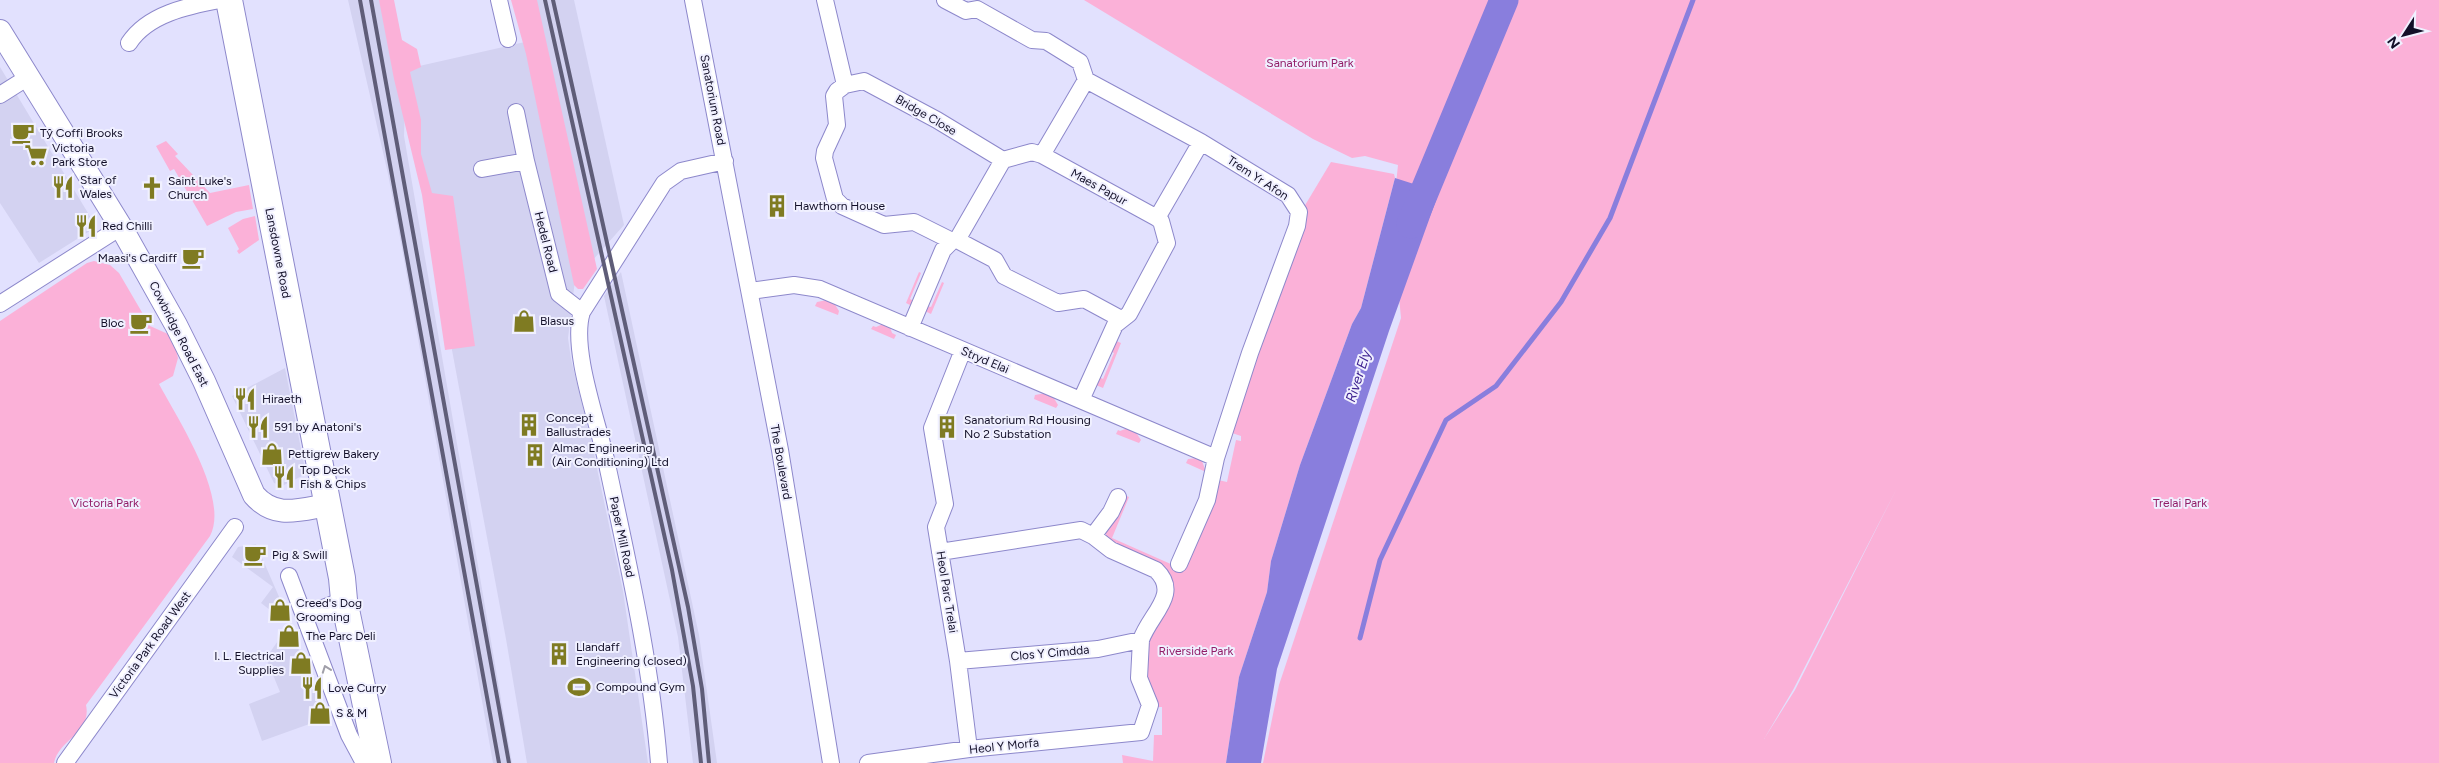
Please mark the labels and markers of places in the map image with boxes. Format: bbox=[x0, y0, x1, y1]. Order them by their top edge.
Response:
cafe icon: Tŷ Coffi Brooks bbox=[10, 120, 36, 146]
place label: Tŷ Coffi Brooks bbox=[40, 126, 123, 140]
place label: Victoria Park Store bbox=[52, 141, 108, 169]
supermarket icon: Victoria Park Store bbox=[23, 142, 49, 168]
place label: Star of Wales bbox=[80, 173, 117, 201]
restaurant icon: Star of Wales bbox=[50, 174, 76, 200]
place label: Saint Luke's Church bbox=[168, 174, 232, 202]
church icon: Saint Luke's Church bbox=[139, 175, 165, 201]
building icon: Hawthorn House bbox=[764, 193, 790, 219]
place label: Hawthorn House bbox=[794, 199, 886, 213]
restaurant icon: Red Chilli bbox=[73, 213, 99, 239]
place label: Red Chilli bbox=[102, 219, 152, 233]
cafe icon: Maasi's Cardiff bbox=[180, 245, 206, 271]
place label: Maasi's Cardiff bbox=[98, 251, 178, 265]
shop icon: Blasus bbox=[511, 308, 537, 334]
cafe icon: Bloc bbox=[128, 310, 154, 336]
place label: Blasus bbox=[540, 314, 574, 328]
place label: Bloc bbox=[101, 316, 124, 330]
restaurant icon: Hiraeth bbox=[232, 386, 258, 412]
place label: Hiraeth bbox=[262, 392, 302, 406]
place label: Concept Ballustrades bbox=[546, 411, 611, 439]
building icon: Concept Ballustrades bbox=[516, 412, 542, 438]
place label: Sanatorium Rd Housing No 2 Substation bbox=[964, 413, 1091, 441]
restaurant icon: 591 by Anatoni's bbox=[245, 414, 271, 440]
building icon: Sanatorium Rd Housing No 2 Substation bbox=[934, 414, 960, 440]
place label: 591 by Anatoni's bbox=[274, 420, 362, 434]
shop icon: Pettigrew Bakery bbox=[259, 441, 285, 467]
place label: Almac Engineering (Air Conditioning) Ltd bbox=[552, 441, 669, 469]
building icon: Almac Engineering (Air Conditioning) Ltd bbox=[522, 442, 548, 468]
place label: Pettigrew Bakery bbox=[288, 447, 380, 461]
place label: Top Deck Fish & Chips bbox=[300, 463, 366, 491]
restaurant icon: Top Deck Fish & Chips bbox=[271, 464, 297, 490]
cafe icon: Pig & Swill bbox=[242, 542, 268, 568]
place label: Pig & Swill bbox=[272, 548, 327, 562]
place label: Creed's Dog Grooming bbox=[296, 596, 362, 624]
shop icon: Creed's Dog Grooming bbox=[267, 597, 293, 623]
shop icon: The Parc Deli bbox=[276, 623, 302, 649]
place label: The Parc Deli bbox=[306, 629, 376, 643]
place label: Llandaff Engineering (closed) bbox=[576, 640, 687, 668]
building icon: Llandaff Engineering (closed) bbox=[546, 641, 572, 667]
place label: I. L. Electrical Supplies bbox=[214, 649, 284, 677]
shop icon: I. L. Electrical Supplies bbox=[288, 650, 314, 676]
sports icon: Compound Gym bbox=[566, 674, 592, 700]
restaurant icon: Love Curry bbox=[299, 675, 325, 701]
place label: Compound Gym bbox=[596, 680, 685, 694]
place label: Love Curry bbox=[328, 681, 387, 695]
shop icon: S & M bbox=[307, 700, 333, 726]
place label: S & M bbox=[336, 706, 367, 720]

